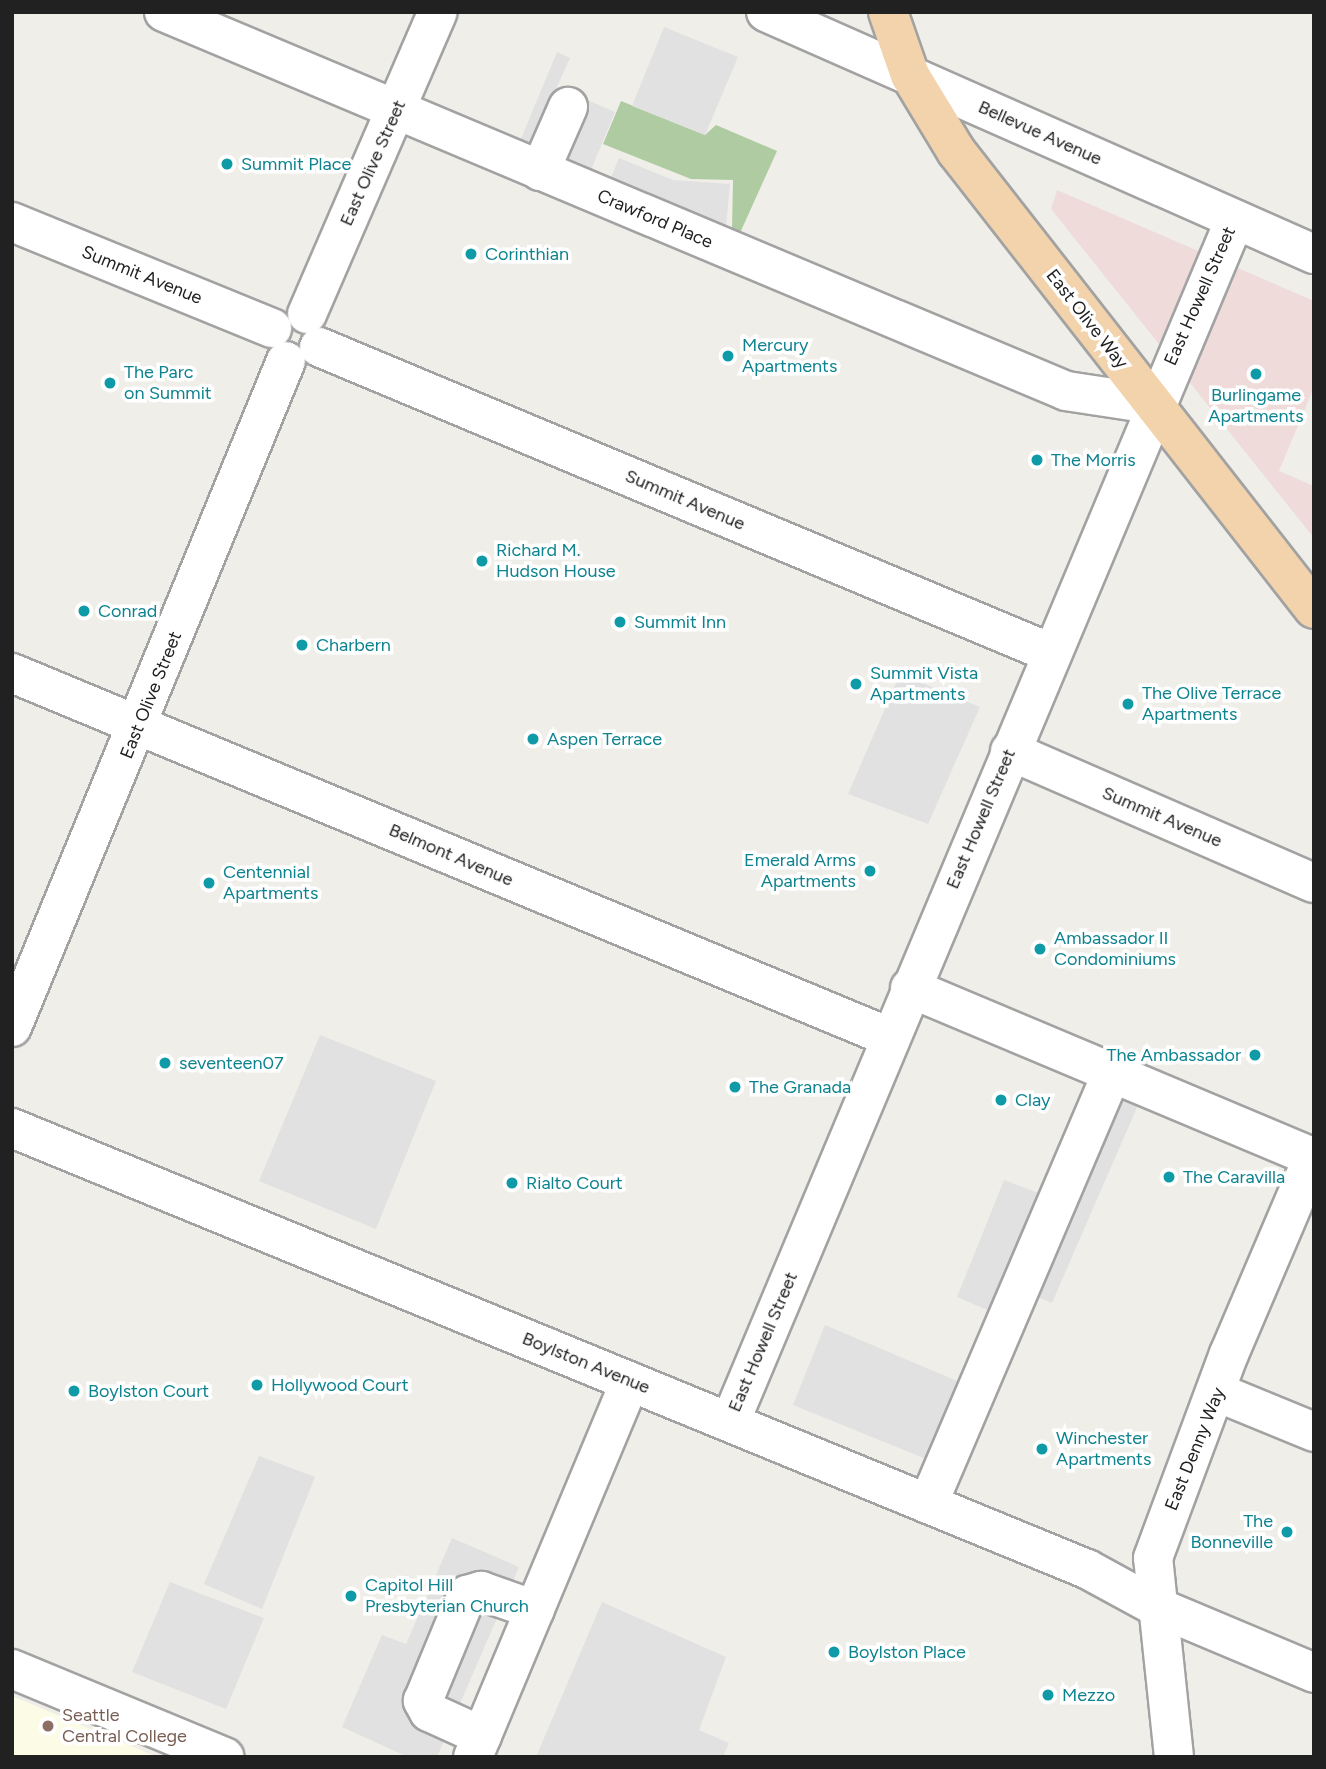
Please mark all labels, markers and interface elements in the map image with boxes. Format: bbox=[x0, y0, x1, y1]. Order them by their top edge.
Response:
street label: Bellevue Avenue bbox=[975, 96, 1105, 170]
street label: East Olive Street bbox=[336, 97, 410, 229]
place label: Summit Place bbox=[241, 153, 351, 175]
marker: Summit Place bbox=[219, 156, 235, 172]
street label: Crawford Place bbox=[594, 185, 716, 253]
street label: East Howell Street bbox=[1160, 223, 1240, 369]
street label: Summit Avenue bbox=[79, 241, 205, 309]
place label: Corinthian bbox=[485, 243, 569, 265]
marker: Corinthian bbox=[463, 246, 479, 262]
street label: East Olive Way bbox=[1042, 265, 1132, 373]
place label: Mercury Apartments bbox=[742, 335, 837, 378]
marker: Mercury Apartments bbox=[720, 348, 736, 364]
place label: The Parc on Summit bbox=[124, 362, 212, 404]
marker: Burlingame Apartments bbox=[1248, 366, 1264, 382]
marker: The Parc on Summit bbox=[102, 375, 118, 391]
place label: Burlingame Apartments bbox=[1208, 385, 1304, 428]
place label: The Morris bbox=[1051, 449, 1136, 471]
marker: The Morris bbox=[1029, 452, 1045, 468]
street label: Summit Avenue bbox=[622, 465, 748, 535]
place label: Richard M. Hudson House bbox=[496, 540, 616, 582]
marker: Richard M. Hudson House bbox=[474, 553, 490, 569]
place label: Conrad bbox=[98, 600, 157, 622]
marker: Conrad bbox=[76, 603, 92, 619]
place label: Summit Inn bbox=[634, 611, 726, 633]
marker: Summit Inn bbox=[612, 614, 628, 630]
street label: East Olive Street bbox=[116, 628, 186, 762]
place label: Charbern bbox=[316, 634, 391, 656]
marker: Charbern bbox=[294, 637, 310, 653]
place label: Summit Vista Apartments bbox=[870, 663, 978, 706]
marker: Summit Vista Apartments bbox=[848, 676, 864, 692]
place label: The Olive Terrace Apartments bbox=[1142, 683, 1281, 726]
marker: The Olive Terrace Apartments bbox=[1120, 696, 1136, 712]
place label: Aspen Terrace bbox=[547, 728, 662, 750]
marker: Aspen Terrace bbox=[525, 731, 541, 747]
street label: East Howell Street bbox=[942, 746, 1020, 892]
street label: Summit Avenue bbox=[1099, 782, 1225, 852]
street label: Belmont Avenue bbox=[386, 819, 516, 891]
place label: Emerald Arms Apartments bbox=[744, 850, 856, 892]
place label: Centennial Apartments bbox=[223, 862, 318, 904]
marker: Emerald Arms Apartments bbox=[862, 863, 878, 879]
marker: Centennial Apartments bbox=[201, 875, 217, 891]
place label: Ambassador II Condominiums bbox=[1054, 928, 1176, 970]
marker: Ambassador II Condominiums bbox=[1032, 941, 1048, 957]
place label: The Ambassador bbox=[1106, 1044, 1241, 1066]
marker: The Ambassador bbox=[1247, 1047, 1263, 1063]
place label: seventeen07 bbox=[179, 1052, 284, 1074]
marker: seventeen07 bbox=[157, 1055, 173, 1071]
place label: The Granada bbox=[749, 1076, 851, 1098]
marker: The Granada bbox=[727, 1079, 743, 1095]
place label: Clay bbox=[1015, 1089, 1050, 1111]
marker: Clay bbox=[993, 1092, 1009, 1108]
place label: The Caravilla bbox=[1183, 1166, 1285, 1188]
marker: The Caravilla bbox=[1161, 1169, 1177, 1185]
place label: Rialto Court bbox=[526, 1172, 623, 1194]
marker: Rialto Court bbox=[504, 1175, 520, 1191]
street label: East Howell Street bbox=[724, 1269, 802, 1415]
street label: Boylston Avenue bbox=[519, 1328, 653, 1398]
place label: Hollywood Court bbox=[271, 1374, 408, 1396]
marker: Hollywood Court bbox=[249, 1377, 265, 1393]
place label: Boylston Court bbox=[88, 1380, 209, 1402]
marker: Boylston Court bbox=[66, 1383, 82, 1399]
street label: East Denny Way bbox=[1161, 1384, 1229, 1514]
place label: Winchester Apartments bbox=[1056, 1428, 1151, 1470]
marker: Winchester Apartments bbox=[1034, 1441, 1050, 1457]
place label: The Bonneville bbox=[1191, 1511, 1273, 1554]
marker: The Bonneville bbox=[1279, 1524, 1295, 1540]
place label: Capitol Hill Presbyterian Church bbox=[365, 1575, 529, 1618]
marker: Capitol Hill Presbyterian Church bbox=[343, 1588, 359, 1604]
place label: Boylston Place bbox=[848, 1641, 966, 1663]
marker: Boylston Place bbox=[826, 1644, 842, 1660]
place label: Mezzo bbox=[1062, 1684, 1115, 1706]
marker: Mezzo bbox=[1040, 1687, 1056, 1703]
place label: Seattle Central College bbox=[62, 1705, 187, 1748]
marker: Seattle Central College bbox=[40, 1718, 56, 1734]

